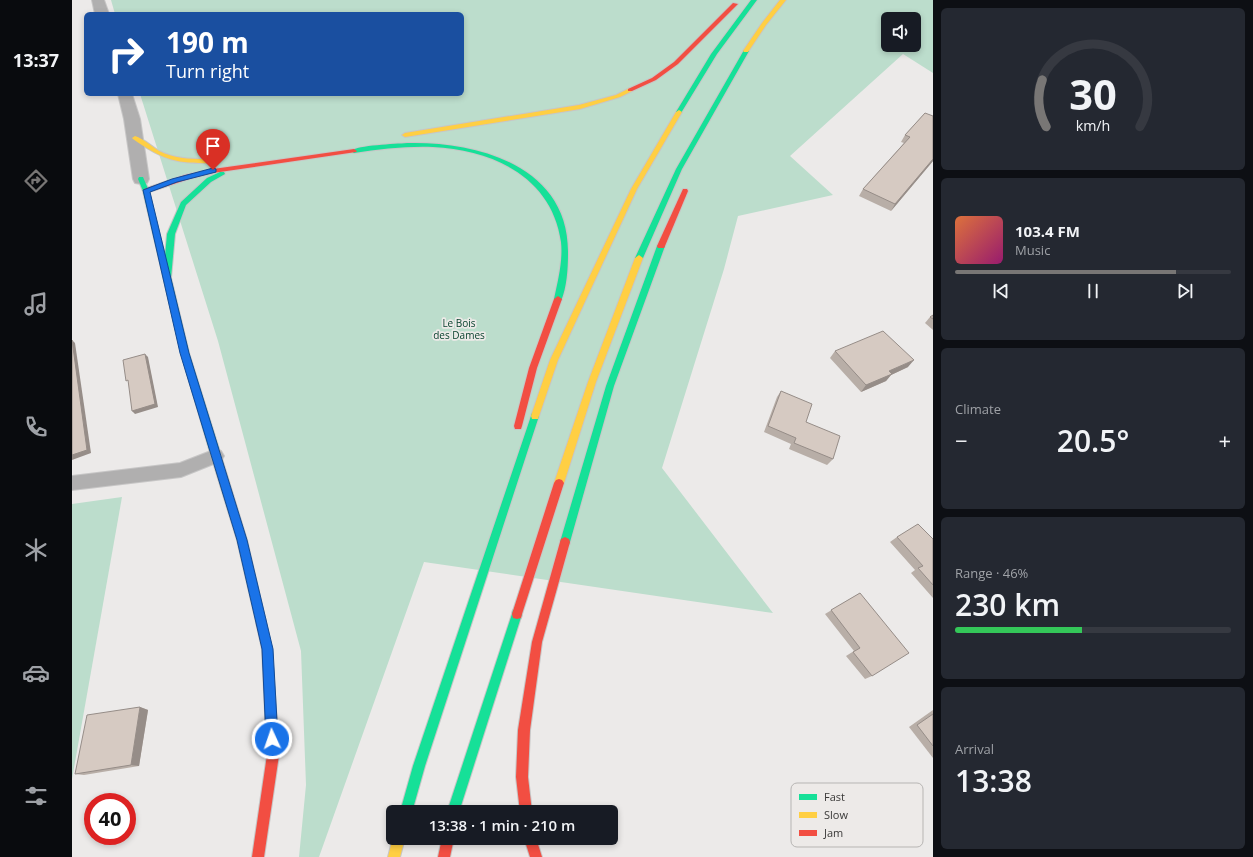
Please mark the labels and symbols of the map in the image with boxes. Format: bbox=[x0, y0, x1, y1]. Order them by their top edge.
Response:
pin bbox=[196, 129, 230, 170]
park label: Le Bois des Dames bbox=[433, 316, 485, 342]
position arrow bbox=[251, 718, 293, 760]
legend bbox=[791, 783, 923, 847]
text: Fast bbox=[824, 789, 845, 804]
speed limit sign: 40 bbox=[84, 793, 136, 845]
text: Slow bbox=[824, 807, 848, 822]
text: Jam bbox=[823, 825, 843, 840]

